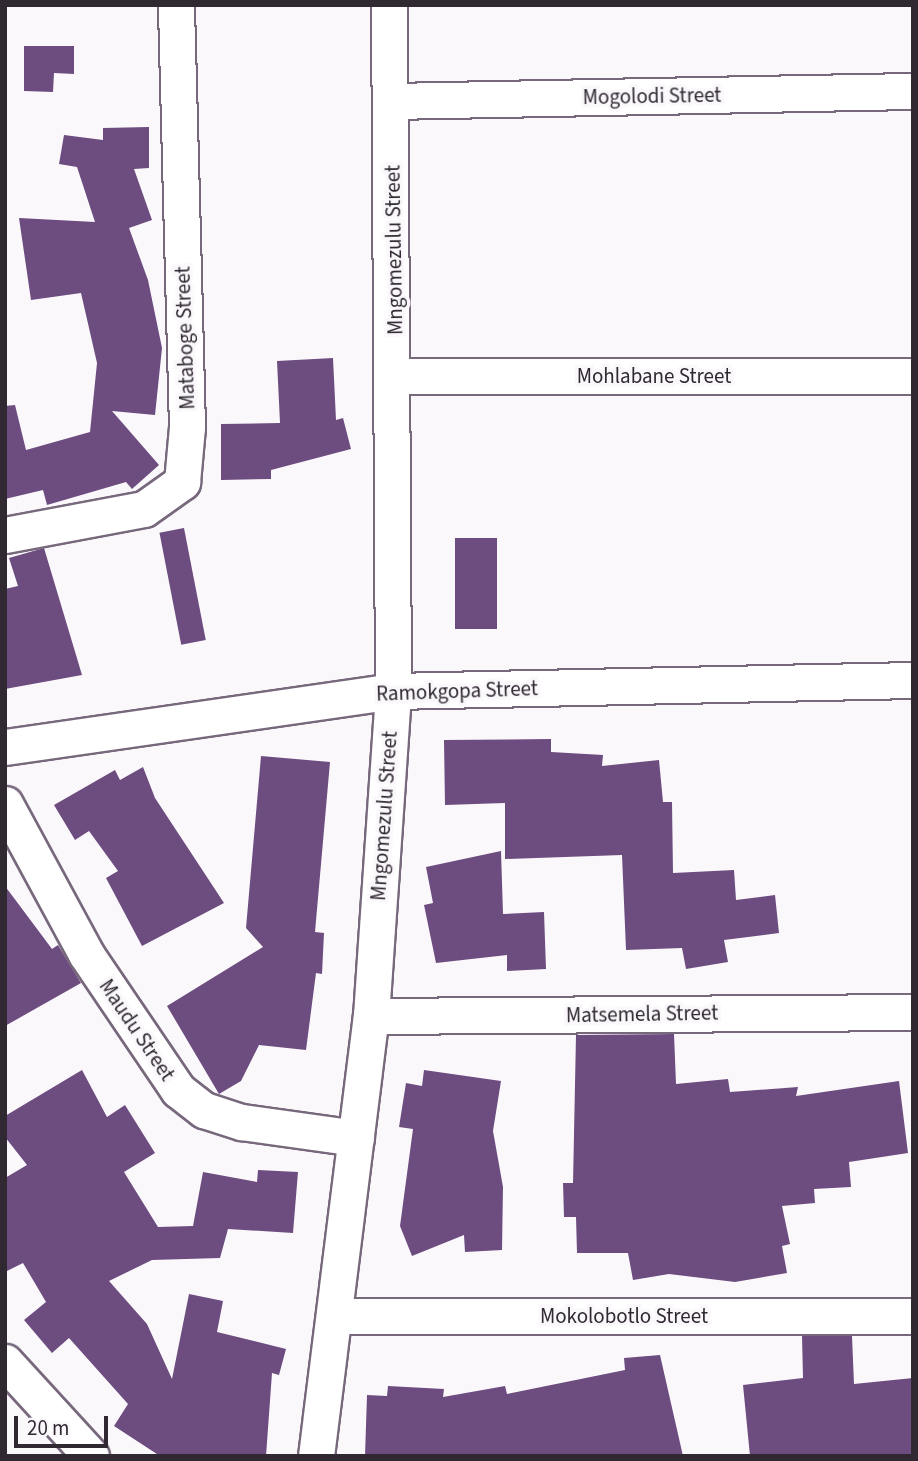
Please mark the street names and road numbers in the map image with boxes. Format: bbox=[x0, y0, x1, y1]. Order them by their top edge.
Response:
street label: Mogolodi Street bbox=[582, 82, 722, 110]
street label: Mngomezulu Street bbox=[380, 165, 408, 335]
street label: Mataboge Street bbox=[170, 266, 200, 410]
street label: Mohlabane Street bbox=[577, 363, 731, 389]
street label: Ramokgopa Street bbox=[376, 676, 538, 706]
street label: Mngomezulu Street bbox=[366, 730, 402, 902]
street label: Maudu Street bbox=[94, 974, 180, 1086]
street label: Matsemela Street bbox=[566, 1000, 718, 1028]
street label: Mokolobotlo Street bbox=[540, 1303, 708, 1329]

